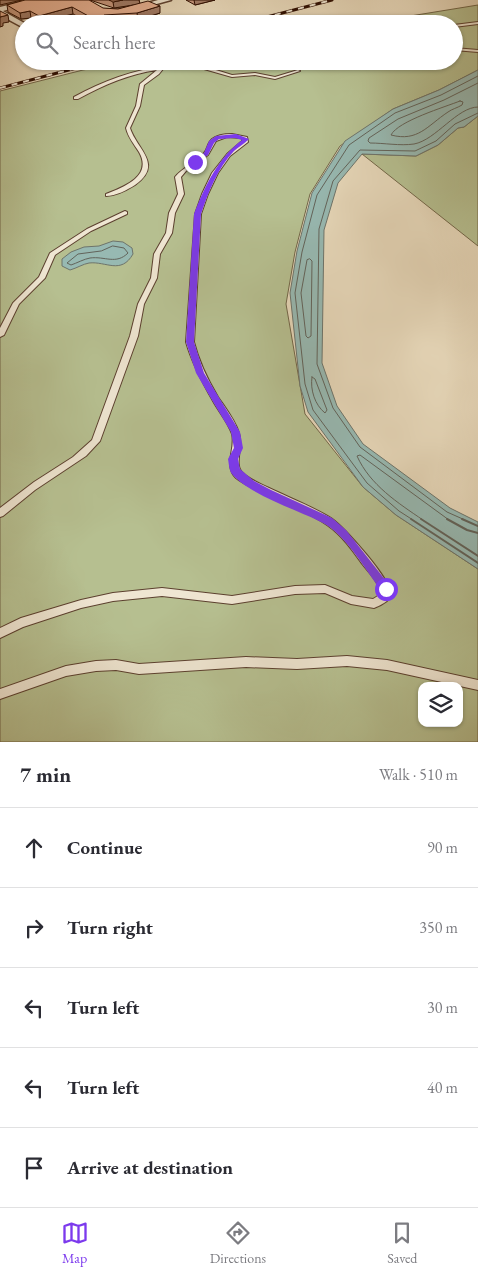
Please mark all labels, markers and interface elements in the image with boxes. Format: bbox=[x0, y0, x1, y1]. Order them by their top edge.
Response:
search box bbox=[15, 15, 463, 70]
icon: search bbox=[33, 29, 61, 57]
text: Search here bbox=[73, 30, 155, 55]
route end bbox=[184, 151, 207, 174]
route start bbox=[375, 578, 398, 601]
map controls bbox=[418, 682, 463, 727]
button: layers bbox=[418, 682, 463, 727]
text: 7 min bbox=[20, 761, 71, 788]
text: Walk · 510 m bbox=[379, 764, 458, 785]
icon: ahead bbox=[20, 834, 48, 862]
text: Continue bbox=[67, 835, 142, 860]
text: 90 m bbox=[427, 837, 458, 858]
icon: right bbox=[20, 914, 48, 942]
text: Turn right bbox=[67, 915, 153, 940]
text: 350 m bbox=[419, 917, 458, 938]
icon: left bbox=[20, 994, 48, 1022]
text: Turn left bbox=[67, 995, 139, 1020]
text: 30 m bbox=[427, 997, 458, 1018]
icon: left bbox=[20, 1074, 48, 1102]
text: Turn left bbox=[67, 1075, 139, 1100]
text: 40 m bbox=[427, 1077, 458, 1098]
icon: arrive bbox=[20, 1154, 48, 1182]
text: Arrive at destination bbox=[67, 1155, 233, 1180]
tab: Map bbox=[61, 1219, 89, 1267]
tab: Directions bbox=[210, 1219, 266, 1267]
tab: Saved bbox=[387, 1219, 417, 1267]

